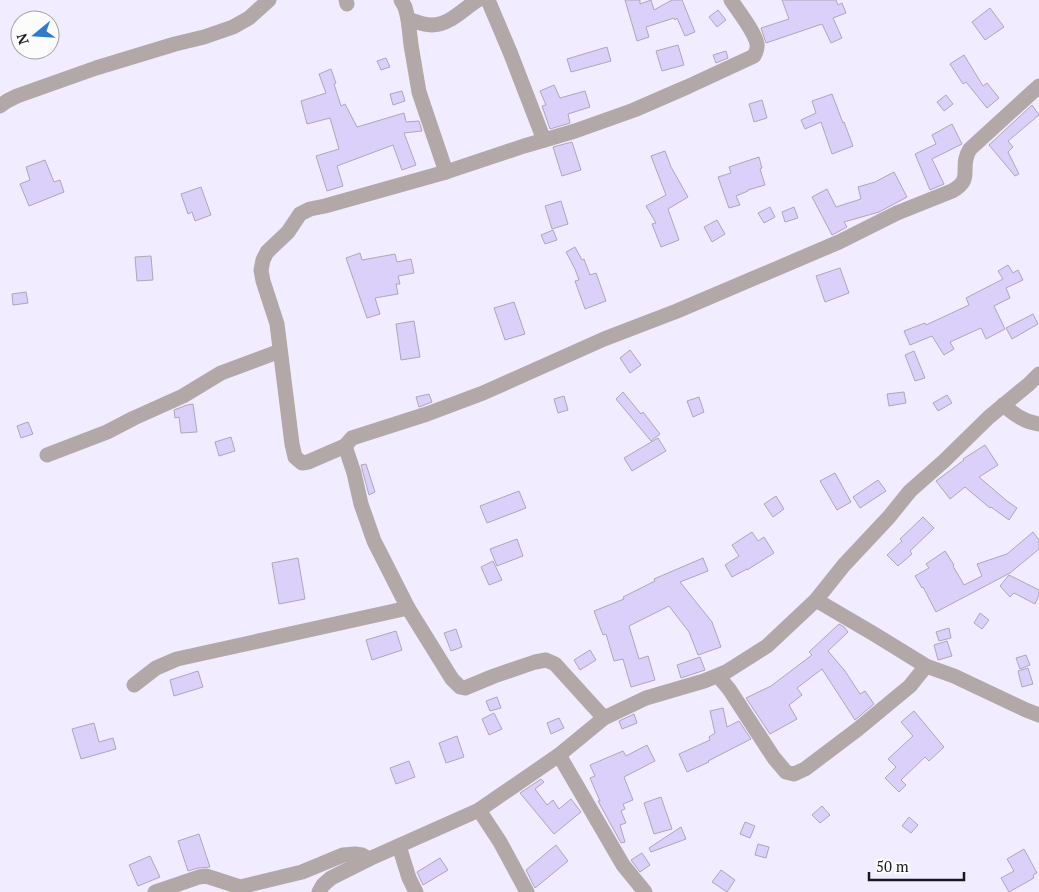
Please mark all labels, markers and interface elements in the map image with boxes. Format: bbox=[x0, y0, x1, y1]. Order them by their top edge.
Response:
north arrow bbox=[10, 10, 60, 60]
text: N bbox=[11, 31, 33, 47]
scale bar bbox=[869, 850, 964, 882]
text: 50 m bbox=[876, 856, 909, 876]

